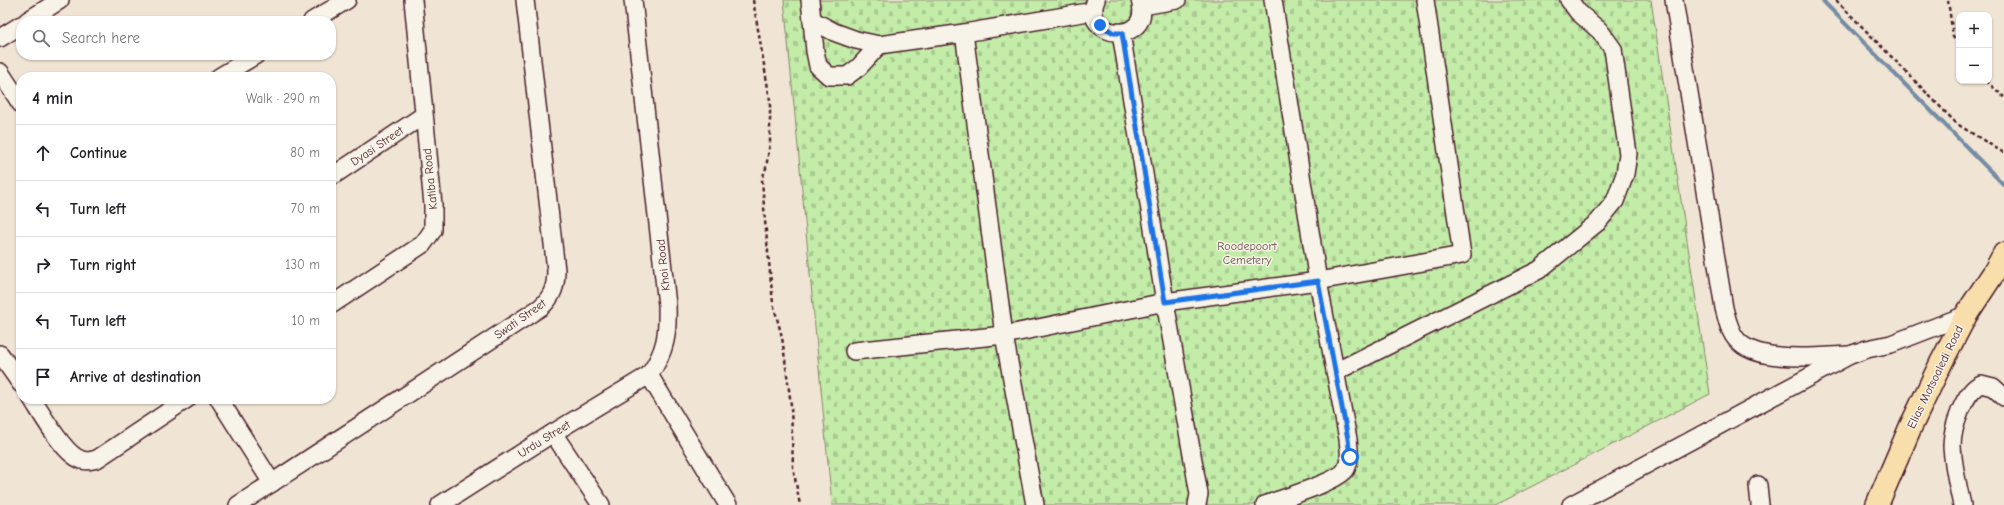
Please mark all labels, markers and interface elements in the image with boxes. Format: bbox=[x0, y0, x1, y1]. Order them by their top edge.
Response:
map controls bbox=[1956, 12, 1992, 84]
button: + bbox=[1956, 12, 1992, 48]
search box bbox=[16, 16, 336, 60]
route end bbox=[1091, 16, 1109, 34]
icon: search bbox=[30, 27, 52, 49]
text: Search here bbox=[62, 29, 140, 47]
button: − bbox=[1956, 48, 1992, 84]
text: 4 min bbox=[32, 89, 73, 108]
text: Walk · 290 m bbox=[246, 91, 320, 106]
street label: Dyasi Street bbox=[348, 123, 407, 169]
icon: ahead bbox=[32, 142, 54, 164]
text: Continue bbox=[70, 144, 127, 162]
text: 80 m bbox=[290, 145, 320, 160]
street label: Katiba Road bbox=[420, 148, 440, 210]
icon: left bbox=[32, 198, 54, 220]
text: Turn left bbox=[70, 200, 126, 218]
text: 70 m bbox=[291, 201, 320, 216]
street label: Khoi Road bbox=[653, 238, 673, 292]
park label: Roodepoort Cemetery bbox=[1217, 239, 1277, 267]
icon: right bbox=[32, 254, 54, 276]
text: Turn right bbox=[70, 256, 136, 274]
text: 130 m bbox=[285, 257, 320, 272]
street label: Swati Street bbox=[491, 296, 549, 342]
icon: left bbox=[32, 310, 54, 332]
text: Turn left bbox=[70, 312, 126, 330]
text: 10 m bbox=[292, 313, 320, 328]
street label: Elias Motsoaledi Road bbox=[1904, 323, 1966, 431]
icon: arrive bbox=[32, 366, 54, 388]
text: Arrive at destination bbox=[70, 368, 201, 386]
street label: Urdu Street bbox=[515, 417, 573, 461]
route start bbox=[1341, 448, 1359, 466]

